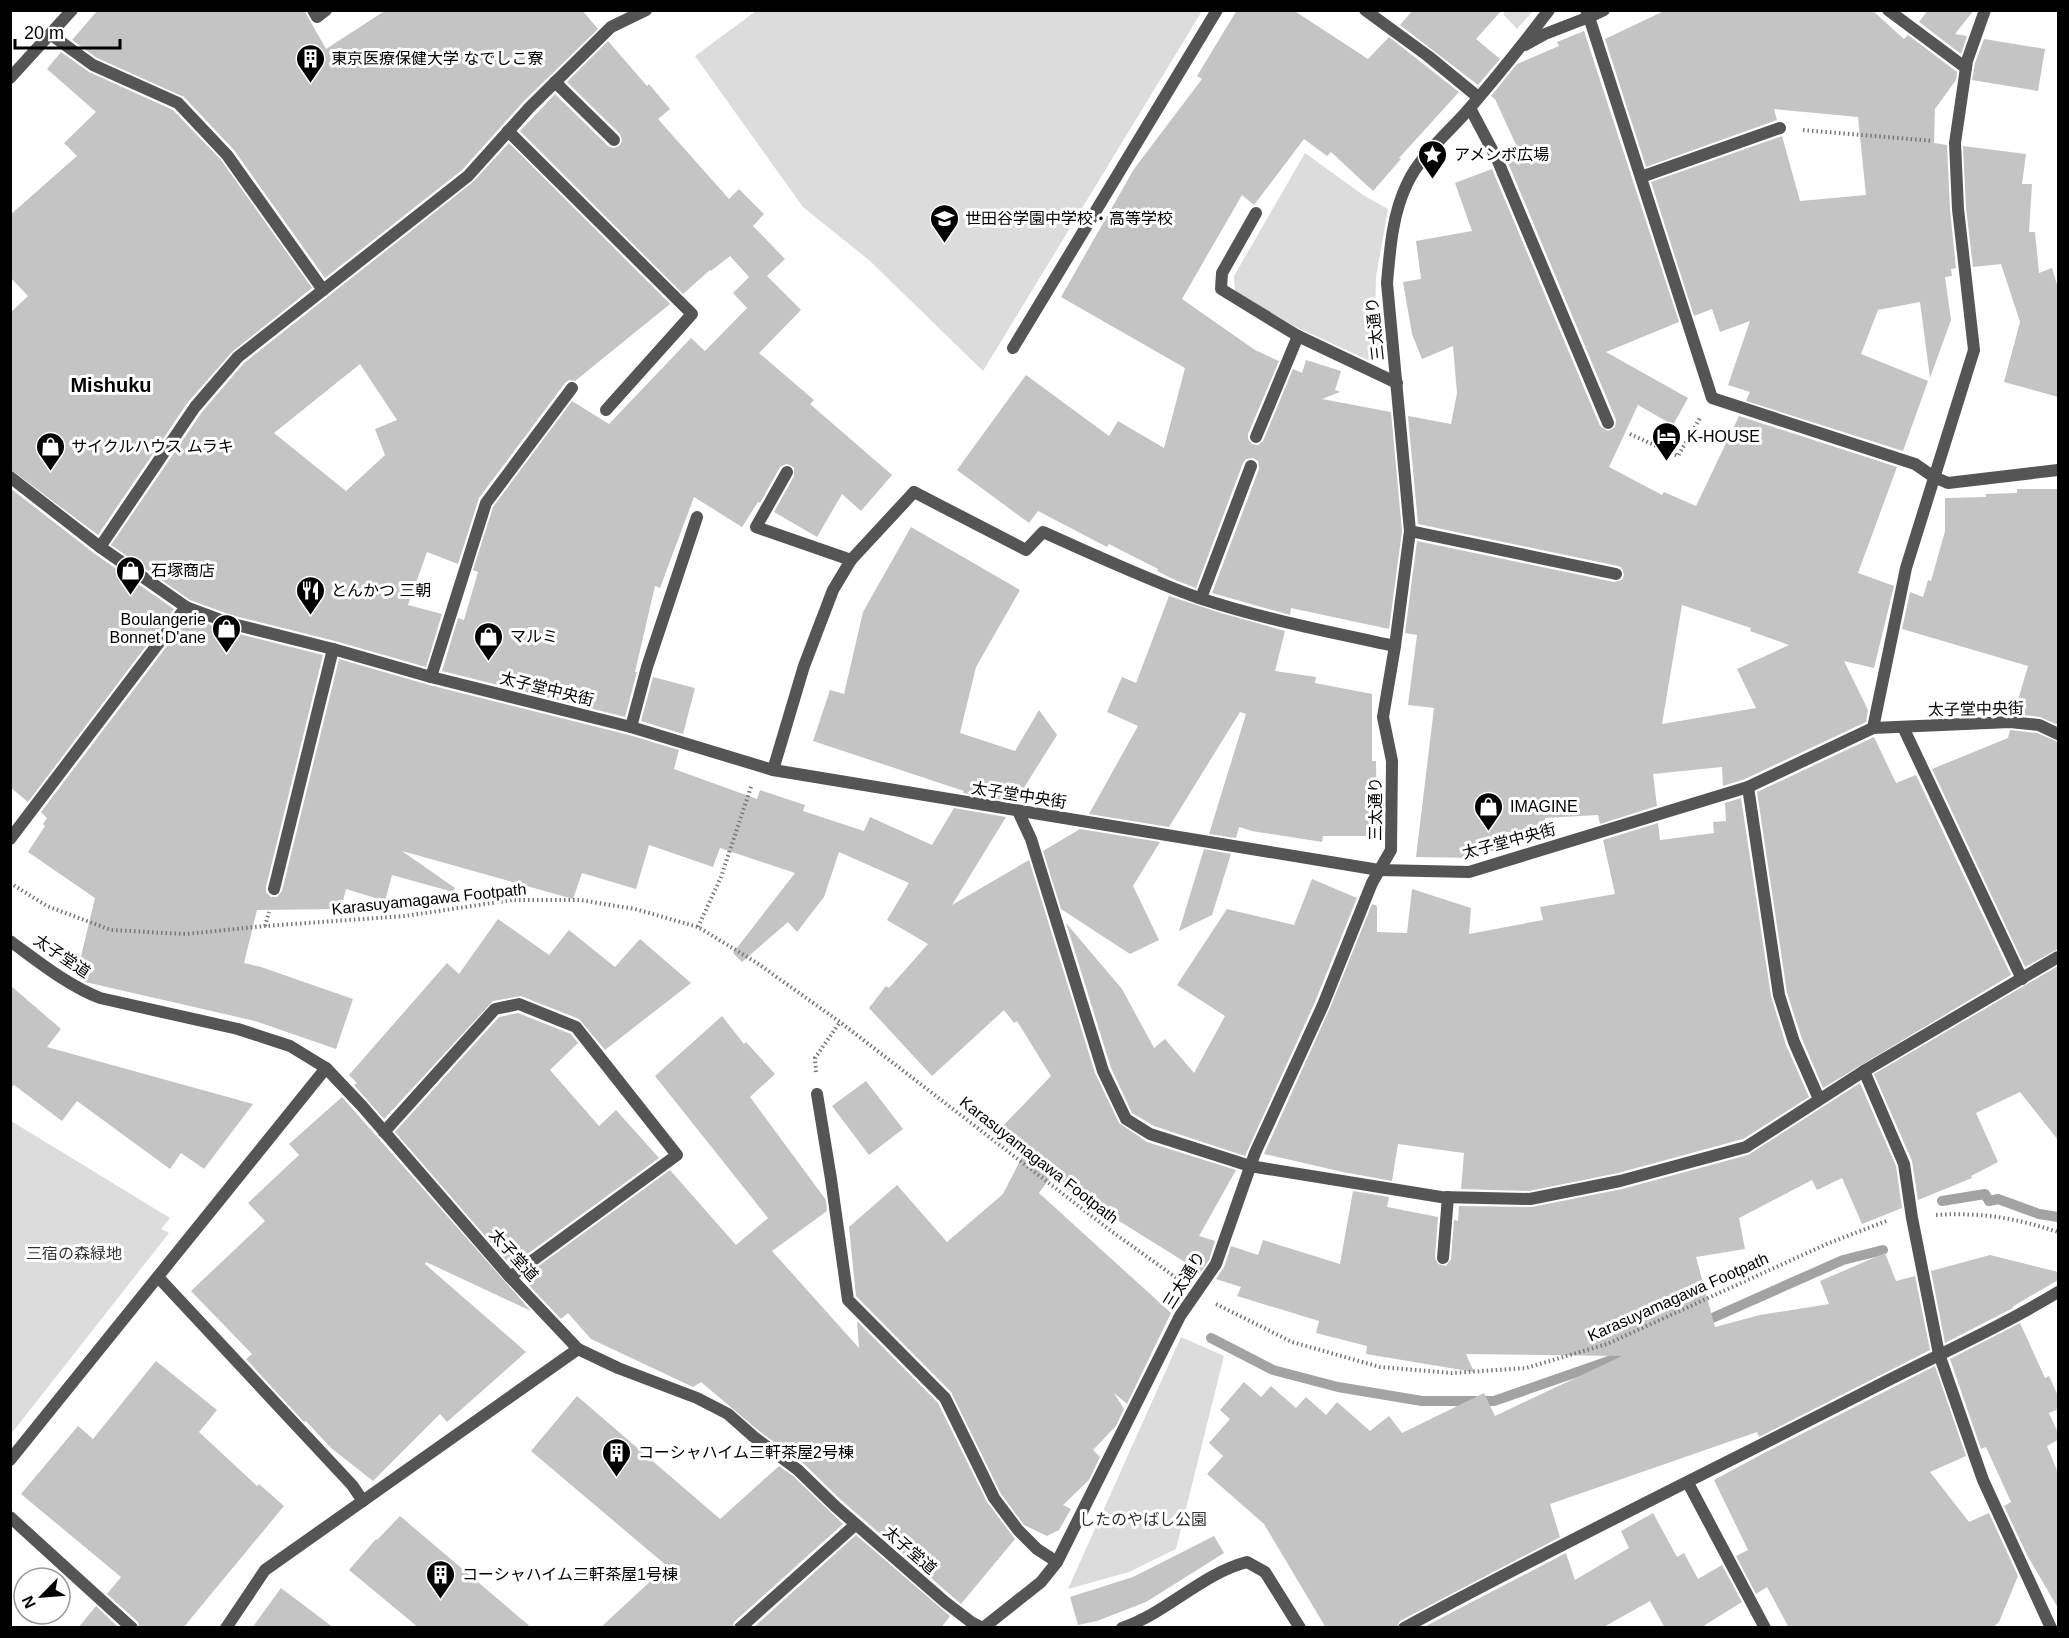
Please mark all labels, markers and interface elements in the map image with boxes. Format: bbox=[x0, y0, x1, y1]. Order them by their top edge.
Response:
scale bar bbox=[15, 12, 120, 50]
text: 20 m bbox=[24, 23, 64, 43]
building icon: 東京医療保健大学 なでしこ寮 bbox=[294, 42, 326, 84]
place label: 東京医療保健大学 なでしこ寮 bbox=[331, 50, 543, 67]
place icon: アメンボ広場 bbox=[1417, 138, 1449, 180]
place label: アメンボ広場 bbox=[1454, 146, 1549, 163]
school or university icon: 世田谷学園中学校・高等学校 bbox=[928, 202, 960, 244]
place label: 世田谷学園中学校・高等学校 bbox=[965, 210, 1173, 227]
street label: 三太通り bbox=[1363, 296, 1387, 362]
district label: Mishuku bbox=[70, 374, 152, 396]
hotel icon: K-HOUSE bbox=[1650, 420, 1682, 462]
place label: K-HOUSE bbox=[1687, 428, 1760, 445]
shop icon: サイクルハウス ムラキ bbox=[34, 430, 66, 472]
place label: サイクルハウス ムラキ bbox=[71, 438, 234, 455]
shop icon: 石塚商店 bbox=[114, 554, 146, 596]
place label: 石塚商店 bbox=[151, 562, 215, 579]
restaurant icon: とんかつ 三朝 bbox=[294, 574, 326, 616]
place label: とんかつ 三朝 bbox=[331, 582, 431, 599]
place label: Boulangerie Bonnet D'ane bbox=[110, 611, 206, 646]
shop icon: Boulangerie Bonnet D'ane bbox=[211, 612, 243, 654]
shop icon: マルミ bbox=[473, 620, 505, 662]
place label: マルミ bbox=[510, 628, 558, 645]
street label: 太子堂中央街 bbox=[498, 669, 596, 709]
street label: 太子堂中央街 bbox=[1928, 700, 2024, 718]
street label: 三太通り bbox=[1367, 777, 1384, 841]
street label: 太子堂中央街 bbox=[970, 779, 1068, 811]
shop icon: IMAGINE bbox=[1473, 790, 1505, 832]
place label: IMAGINE bbox=[1510, 798, 1578, 815]
street label: 太子堂中央街 bbox=[1460, 820, 1558, 862]
street label: Karasuyamagawa Footpath bbox=[331, 880, 527, 918]
street label: 太子堂道 bbox=[31, 931, 93, 981]
street label: Karasuyamagawa Footpath bbox=[957, 1093, 1121, 1227]
street label: 太子堂道 bbox=[486, 1226, 542, 1284]
park label: 三宿の森緑地 bbox=[26, 1245, 122, 1262]
street label: 三太通り bbox=[1160, 1248, 1208, 1312]
street label: Karasuyamagawa Footpath bbox=[1585, 1249, 1771, 1345]
building icon: コーシャハイム三軒茶屋2号棟 bbox=[601, 1436, 633, 1478]
place label: コーシャハイム三軒茶屋2号棟 bbox=[638, 1444, 854, 1461]
park label: したのやばし公園 bbox=[1079, 1511, 1207, 1528]
street label: 太子堂道 bbox=[880, 1523, 940, 1577]
building icon: コーシャハイム三軒茶屋1号棟 bbox=[425, 1558, 457, 1600]
north arrow bbox=[12, 1566, 72, 1626]
place label: コーシャハイム三軒茶屋1号棟 bbox=[462, 1566, 678, 1583]
text: N bbox=[19, 1593, 39, 1611]

